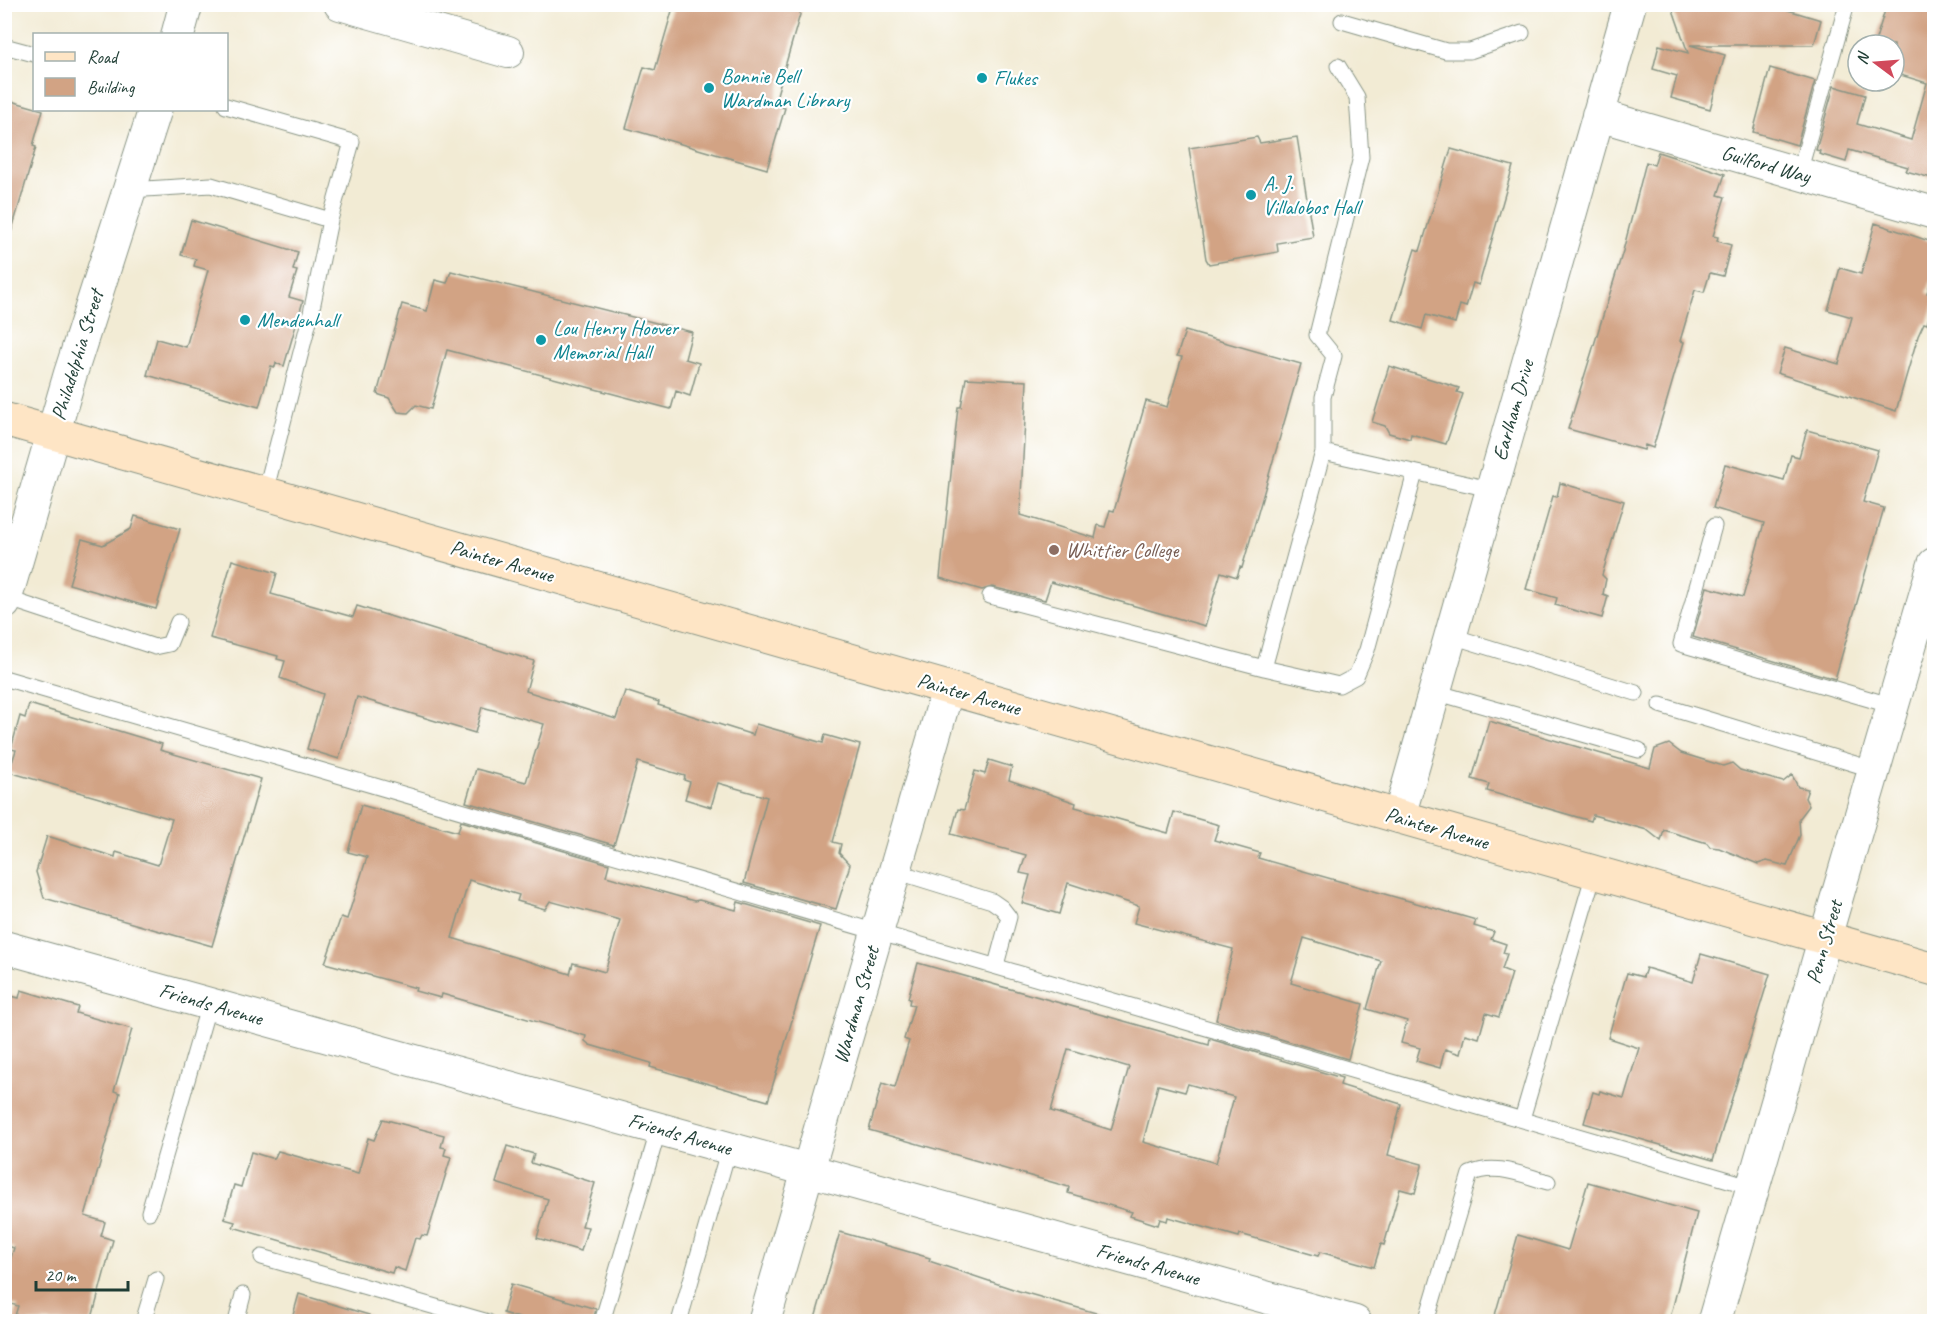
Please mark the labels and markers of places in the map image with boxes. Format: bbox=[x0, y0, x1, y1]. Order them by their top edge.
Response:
place label: Bonnie Bell Wardman Library bbox=[721, 63, 851, 113]
place label: Flukes bbox=[994, 65, 1039, 91]
marker: Flukes bbox=[975, 71, 989, 85]
marker: Bonnie Bell Wardman Library bbox=[702, 81, 716, 95]
place label: A. J. Villalobos Hall bbox=[1263, 170, 1363, 220]
marker: A. J. Villalobos Hall bbox=[1244, 188, 1258, 202]
place label: Mendenhall bbox=[257, 307, 342, 333]
marker: Mendenhall bbox=[238, 313, 252, 327]
place label: Lou Henry Hoover Memorial Hall bbox=[553, 315, 680, 365]
marker: Lou Henry Hoover Memorial Hall bbox=[534, 333, 548, 347]
place label: Whittier College bbox=[1066, 537, 1179, 563]
marker: Whittier College bbox=[1047, 543, 1061, 557]

